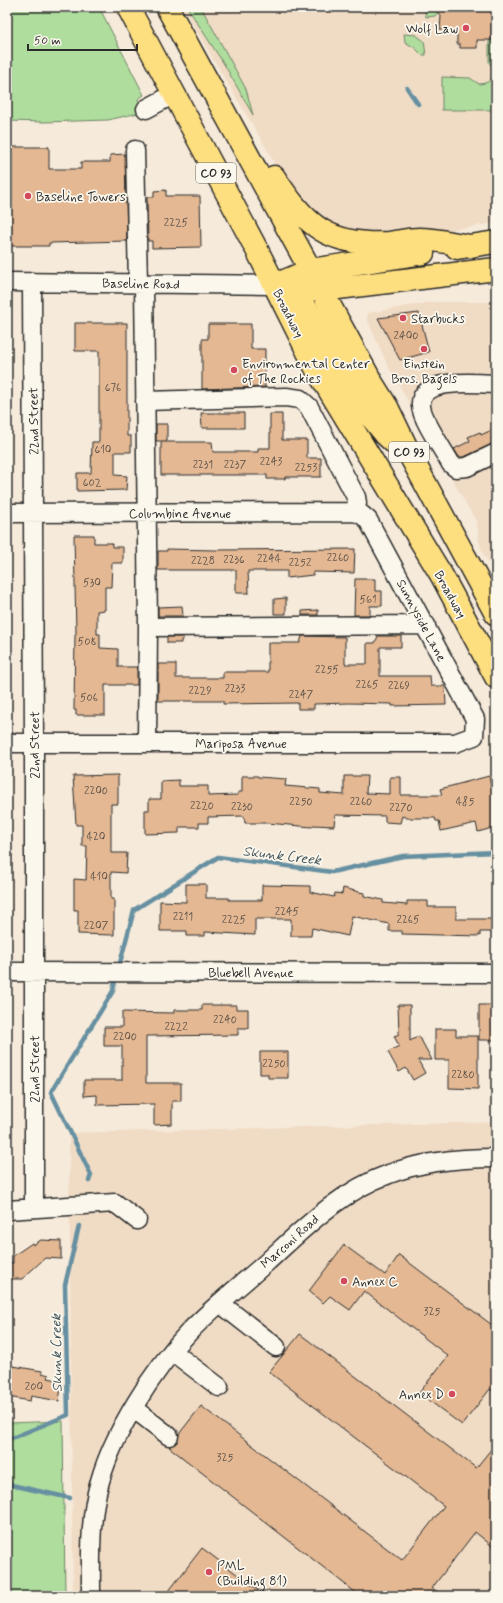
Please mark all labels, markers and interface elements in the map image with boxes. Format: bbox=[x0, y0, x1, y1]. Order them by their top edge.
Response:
place label: Wolf Law bbox=[406, 21, 459, 38]
marker: Wolf Law bbox=[461, 23, 471, 33]
scale bar bbox=[28, 26, 137, 52]
text: 50 m bbox=[34, 33, 61, 49]
road number: CO 93 bbox=[196, 163, 236, 183]
place label: Baseline Towers bbox=[36, 189, 126, 206]
marker: Baseline Towers bbox=[23, 191, 33, 201]
house number: 2225 bbox=[164, 216, 189, 230]
street label: Baseline Road bbox=[102, 275, 180, 294]
street label: Broadway bbox=[268, 287, 307, 341]
place label: Starbucks bbox=[411, 311, 465, 328]
marker: Starbucks bbox=[398, 313, 408, 323]
house number: 2400 bbox=[394, 329, 418, 343]
marker: Einstein Bros. Bagels bbox=[419, 344, 429, 354]
place label: Environmental Center of The Rockies bbox=[242, 356, 371, 388]
place label: Einstein Bros. Bagels bbox=[391, 356, 457, 390]
marker: Environmental Center of The Rockies bbox=[229, 365, 239, 375]
house number: 676 bbox=[105, 381, 121, 395]
street label: 22nd Street bbox=[25, 387, 44, 455]
road number: CO 93 bbox=[389, 442, 429, 462]
house number: 610 bbox=[95, 443, 111, 457]
house number: 2243 bbox=[260, 455, 282, 469]
house number: 2231 bbox=[193, 458, 213, 472]
house number: 2237 bbox=[224, 458, 246, 472]
house number: 2253 bbox=[295, 461, 317, 475]
house number: 602 bbox=[83, 476, 102, 490]
street label: Columbine Avenue bbox=[129, 506, 231, 523]
house number: 2260 bbox=[327, 551, 349, 565]
house number: 2244 bbox=[257, 552, 282, 566]
house number: 2236 bbox=[223, 553, 245, 567]
house number: 2228 bbox=[191, 554, 215, 568]
house number: 2252 bbox=[289, 556, 312, 570]
street label: Broadway bbox=[430, 568, 470, 622]
house number: 530 bbox=[83, 576, 101, 590]
street label: Sunnyside Lane bbox=[392, 577, 450, 665]
house number: 561 bbox=[360, 593, 376, 607]
house number: 508 bbox=[78, 635, 96, 649]
house number: 2255 bbox=[315, 663, 339, 677]
house number: 2265 bbox=[356, 678, 379, 692]
house number: 2269 bbox=[388, 679, 410, 693]
house number: 2233 bbox=[225, 682, 245, 696]
house number: 2229 bbox=[188, 684, 212, 698]
house number: 2247 bbox=[289, 688, 313, 702]
house number: 506 bbox=[80, 691, 98, 705]
street label: 22nd Street bbox=[27, 711, 44, 779]
street label: Mariposa Avenue bbox=[195, 736, 287, 753]
house number: 2200 bbox=[84, 784, 108, 798]
house number: 2250 bbox=[289, 795, 313, 809]
house number: 2260 bbox=[350, 795, 372, 809]
house number: 485 bbox=[456, 795, 474, 809]
house number: 2220 bbox=[190, 799, 214, 813]
house number: 2230 bbox=[231, 800, 253, 814]
house number: 2270 bbox=[389, 801, 413, 815]
house number: 420 bbox=[87, 830, 105, 844]
water label: Skunk Creek bbox=[242, 842, 323, 870]
house number: 410 bbox=[90, 870, 108, 884]
house number: 2245 bbox=[275, 905, 300, 919]
house number: 2211 bbox=[173, 910, 193, 924]
house number: 2225 bbox=[222, 913, 247, 927]
house number: 2265 bbox=[397, 913, 420, 927]
house number: 2207 bbox=[84, 919, 109, 933]
street label: Bluebell Avenue bbox=[208, 965, 294, 982]
house number: 2240 bbox=[213, 1013, 237, 1027]
house number: 2222 bbox=[164, 1020, 188, 1034]
house number: 2200 bbox=[113, 1030, 137, 1044]
street label: 22nd Street bbox=[27, 1035, 44, 1103]
house number: 2250 bbox=[262, 1057, 286, 1071]
house number: 2280 bbox=[451, 1068, 475, 1082]
street label: Marconi Road bbox=[257, 1211, 323, 1273]
place label: Annex C bbox=[352, 1274, 398, 1291]
marker: Annex C bbox=[339, 1276, 349, 1286]
house number: 325 bbox=[424, 1305, 440, 1319]
water label: Skunk Creek bbox=[47, 1313, 67, 1392]
house number: 200 bbox=[25, 1380, 43, 1394]
place label: Annex D bbox=[399, 1387, 444, 1404]
marker: Annex D bbox=[447, 1389, 457, 1399]
house number: 325 bbox=[217, 1451, 233, 1465]
place label: PML (Building 81) bbox=[217, 1558, 287, 1592]
marker: PML (Building 81) bbox=[204, 1567, 214, 1577]

